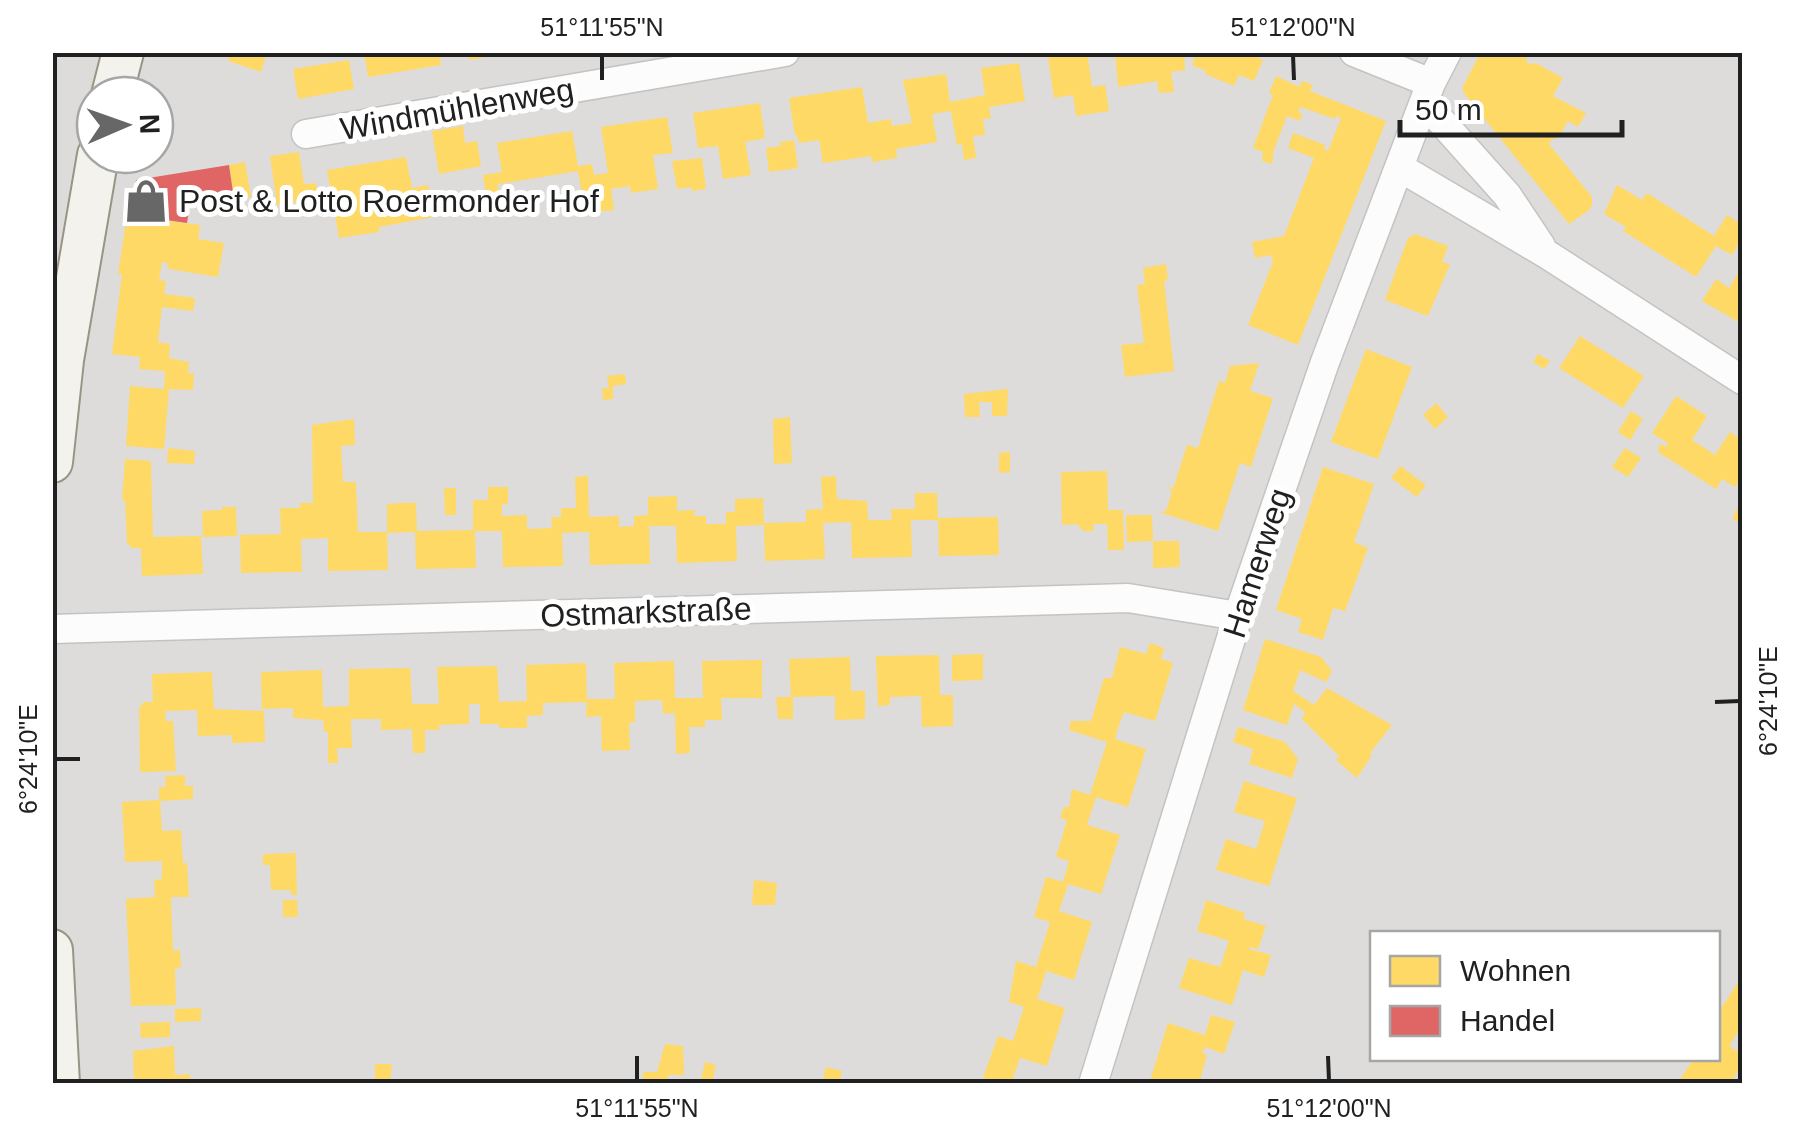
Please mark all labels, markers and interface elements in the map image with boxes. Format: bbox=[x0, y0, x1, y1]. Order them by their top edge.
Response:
text: 51°11'55"N bbox=[540, 13, 664, 41]
text: 51°12'00"N bbox=[1230, 13, 1356, 41]
street label: Windmühlenweg bbox=[337, 71, 577, 147]
north arrow bbox=[75, 75, 175, 175]
scale bar bbox=[1400, 75, 1622, 137]
text: 50 m bbox=[1415, 93, 1482, 126]
text: N bbox=[134, 113, 165, 135]
shop icon: Post & Lotto Roermonder Hof bbox=[122, 177, 170, 225]
place label: Post & Lotto Roermonder Hof bbox=[179, 183, 599, 219]
street label: Hamerweg bbox=[1216, 484, 1298, 642]
street label: Ostmarkstraße bbox=[540, 590, 752, 634]
text: 6°24'10"E bbox=[1754, 646, 1782, 756]
text: 6°24'10"E bbox=[14, 704, 42, 814]
legend bbox=[1370, 931, 1720, 1061]
text: Wohnen bbox=[1460, 954, 1571, 987]
text: Handel bbox=[1460, 1004, 1555, 1037]
text: 51°11'55"N bbox=[575, 1094, 699, 1122]
text: 51°12'00"N bbox=[1266, 1094, 1392, 1122]

